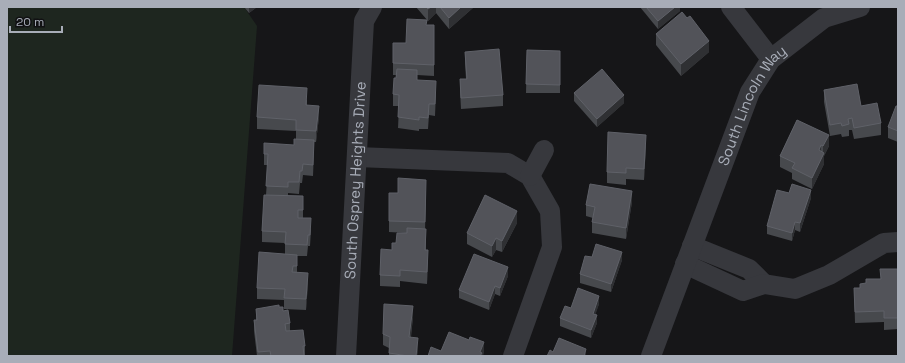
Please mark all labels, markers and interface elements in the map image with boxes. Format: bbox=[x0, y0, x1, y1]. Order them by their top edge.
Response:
scale bar bbox=[10, 8, 62, 34]
text: 20 m bbox=[16, 14, 44, 30]
street label: South Lincoln Way bbox=[713, 41, 790, 168]
street label: South Osprey Heights Drive bbox=[340, 81, 370, 280]

